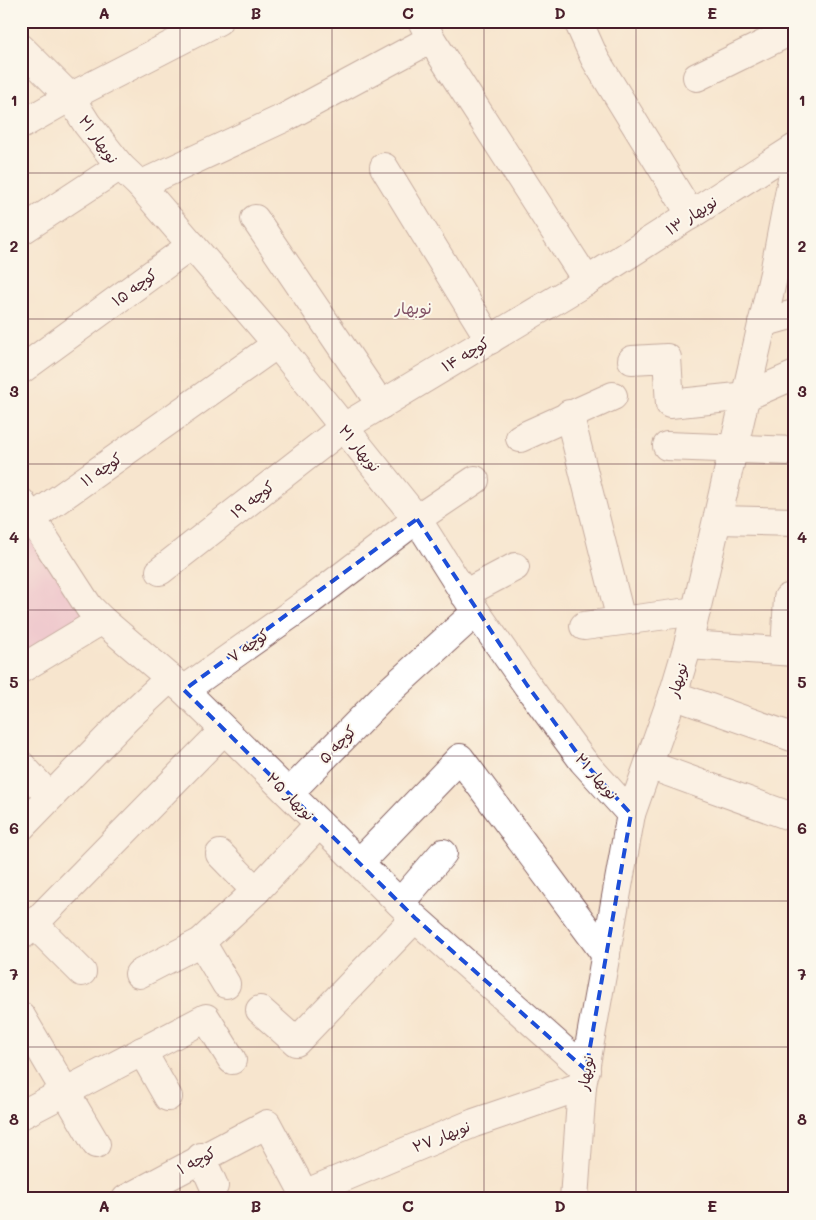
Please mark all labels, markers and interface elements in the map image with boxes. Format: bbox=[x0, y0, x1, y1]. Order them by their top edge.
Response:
text: A bbox=[98, 2, 110, 23]
text: B bbox=[251, 2, 261, 23]
text: C bbox=[402, 2, 414, 23]
text: D bbox=[554, 2, 566, 23]
text: E bbox=[707, 2, 717, 23]
text: 1 bbox=[10, 89, 18, 110]
text: 1 bbox=[798, 89, 806, 110]
street label: نوبهار ۲۱ bbox=[75, 111, 123, 167]
street label: نوبهار ۱۳ bbox=[662, 191, 720, 239]
text: 2 bbox=[10, 235, 19, 256]
text: 2 bbox=[798, 235, 807, 256]
street label: کوچه ۱۵ bbox=[107, 264, 161, 311]
district label: نوبهار bbox=[393, 297, 432, 319]
street label: کوچه ۱۴ bbox=[438, 332, 493, 377]
text: 3 bbox=[9, 380, 19, 401]
text: 3 bbox=[797, 380, 807, 401]
street label: نوبهار ۲۱ bbox=[335, 420, 385, 476]
street label: کوچه ۱۱ bbox=[76, 448, 126, 491]
street label: کوچه ۱۹ bbox=[226, 476, 279, 523]
text: 4 bbox=[9, 526, 19, 547]
text: 4 bbox=[797, 526, 807, 547]
street label: کوچه ۷ bbox=[223, 624, 273, 667]
street label: نوبهار bbox=[662, 660, 692, 701]
text: 5 bbox=[9, 671, 19, 692]
text: 5 bbox=[797, 671, 807, 692]
street label: کوچه ۵ bbox=[314, 721, 361, 768]
street label: نوبهار ۲۱ bbox=[571, 749, 623, 803]
street label: نوبهار ۲۵ bbox=[263, 768, 319, 824]
text: 6 bbox=[9, 817, 19, 838]
text: 6 bbox=[797, 817, 807, 838]
text: 7 bbox=[10, 963, 19, 984]
text: 7 bbox=[798, 963, 807, 984]
street label: نوبهار bbox=[572, 1054, 598, 1093]
text: 8 bbox=[9, 1108, 19, 1129]
text: 8 bbox=[797, 1108, 807, 1129]
street label: نوبهار ۲۷ bbox=[409, 1115, 473, 1157]
street label: کوچه ۱ bbox=[173, 1142, 219, 1179]
text: A bbox=[98, 1195, 110, 1216]
text: B bbox=[251, 1195, 261, 1216]
text: C bbox=[402, 1195, 414, 1216]
text: D bbox=[554, 1195, 566, 1216]
text: E bbox=[707, 1195, 717, 1216]

